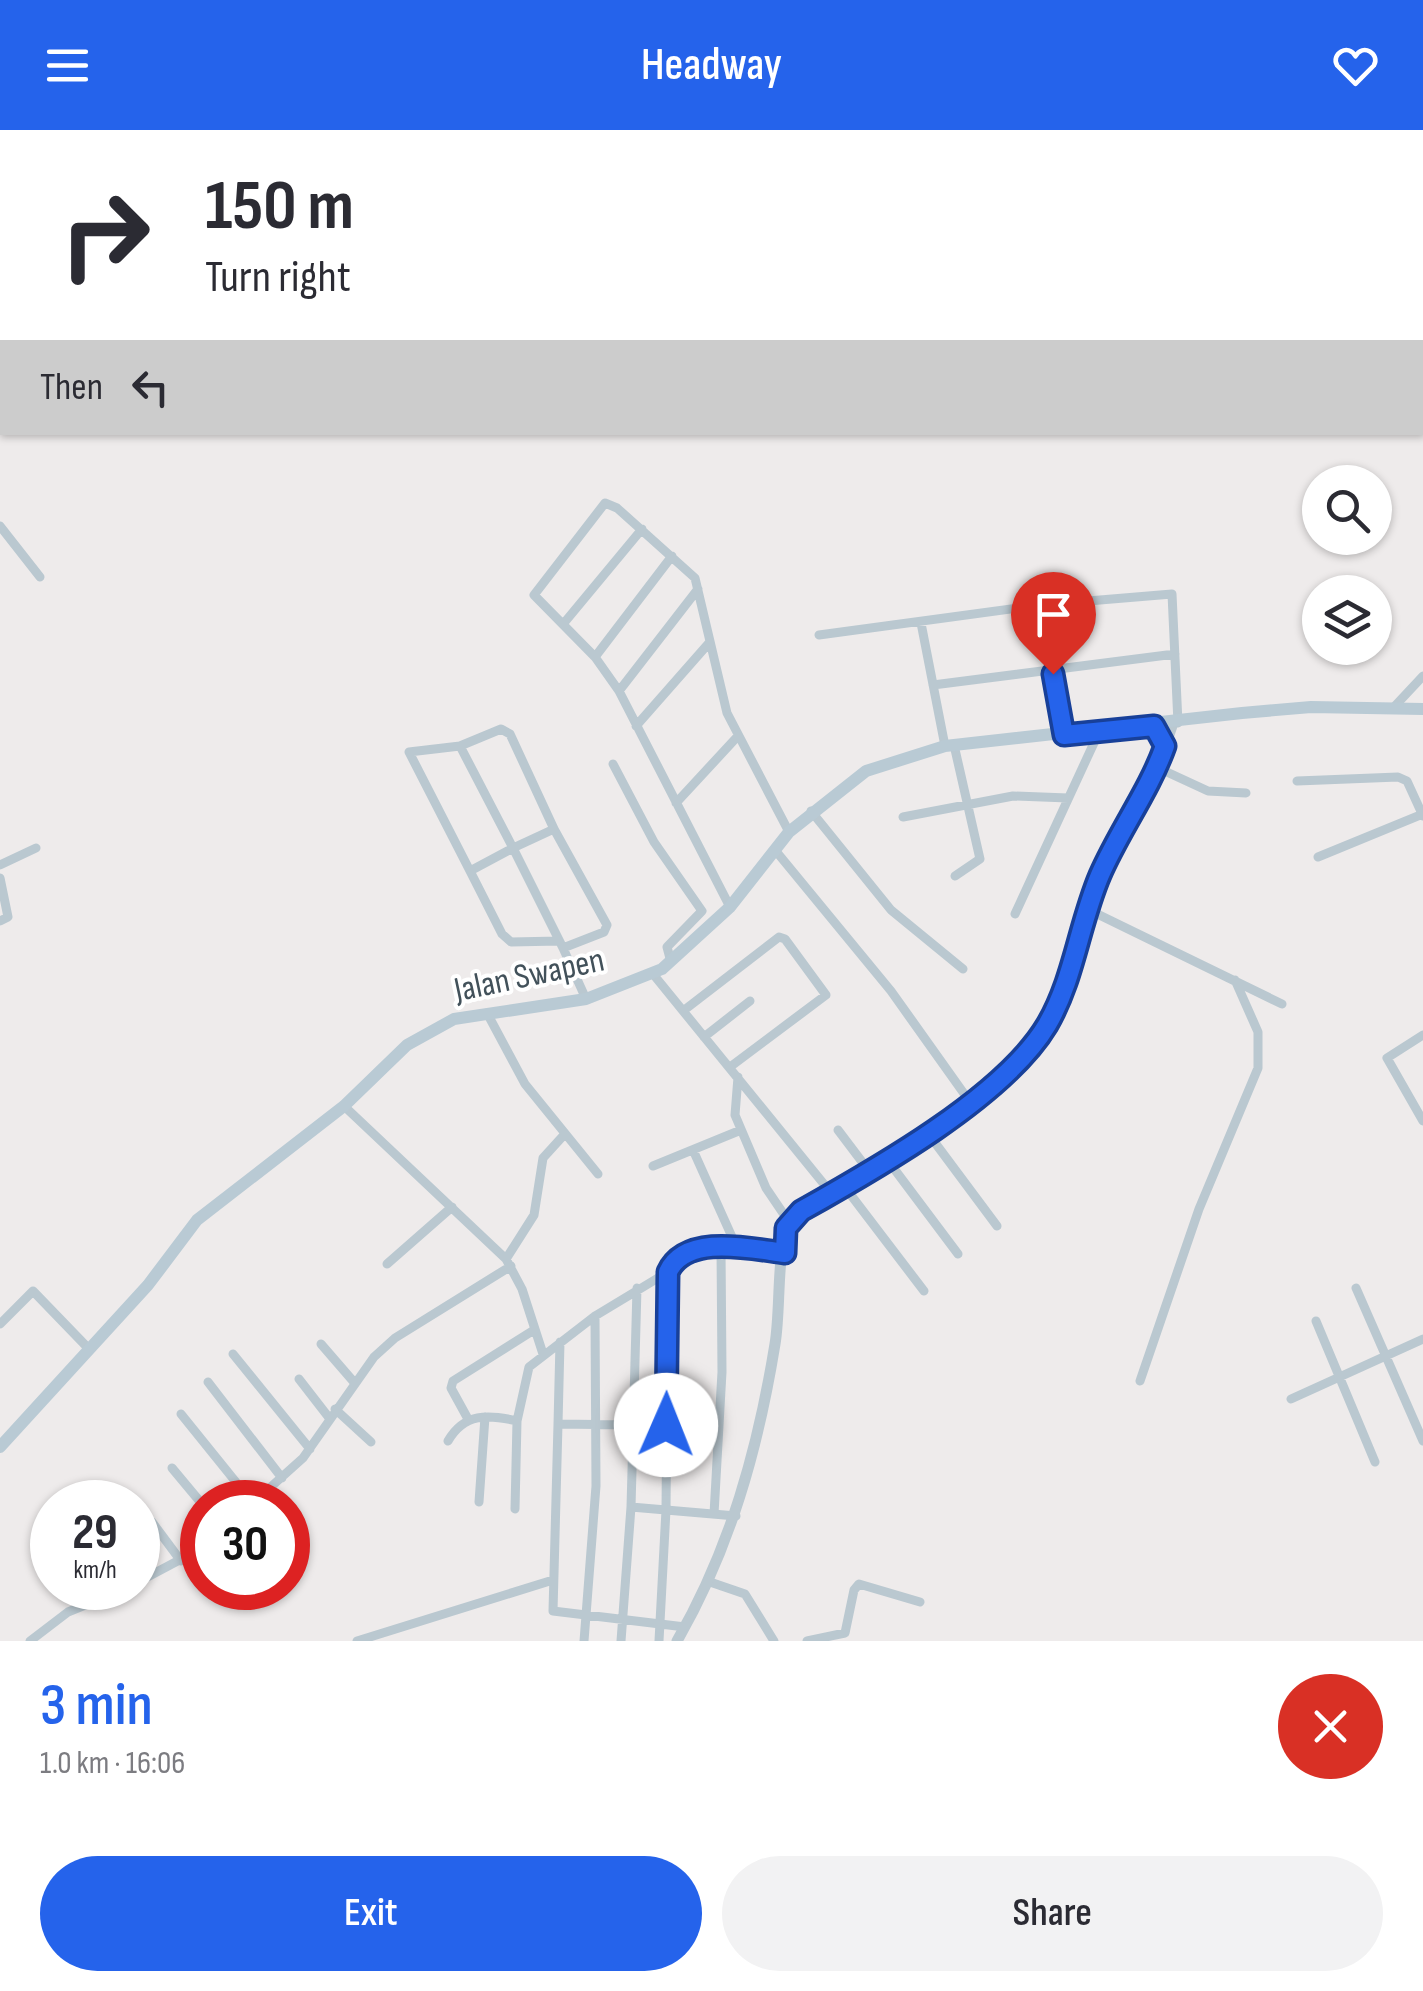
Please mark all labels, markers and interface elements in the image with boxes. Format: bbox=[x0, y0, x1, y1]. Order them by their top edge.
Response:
icon: menu bbox=[40, 38, 95, 93]
text: Headway bbox=[641, 38, 782, 93]
icon: heart bbox=[1328, 38, 1383, 93]
text: 150 m bbox=[205, 165, 354, 249]
icon: right bbox=[40, 170, 170, 300]
text: Turn right bbox=[205, 250, 351, 305]
icon: left bbox=[123, 360, 178, 415]
text: Then bbox=[40, 365, 103, 410]
map controls bbox=[1302, 465, 1392, 665]
button: search bbox=[1302, 465, 1392, 555]
pin bbox=[1011, 572, 1096, 675]
button: layers bbox=[1302, 575, 1392, 665]
icon: arrive bbox=[1026, 587, 1081, 642]
street label: Jalan Swapen bbox=[449, 939, 608, 1013]
position arrow bbox=[614, 1373, 718, 1477]
speed limit sign: 30 bbox=[180, 1480, 310, 1610]
text: 29 bbox=[72, 1503, 118, 1563]
text: km/h bbox=[73, 1555, 117, 1586]
text: 3 min bbox=[40, 1670, 153, 1742]
button: close bbox=[1278, 1674, 1383, 1779]
text: 1.0 km · 16:06 bbox=[40, 1744, 185, 1783]
button: Exit bbox=[40, 1856, 702, 1971]
button: Share bbox=[722, 1856, 1383, 1971]

